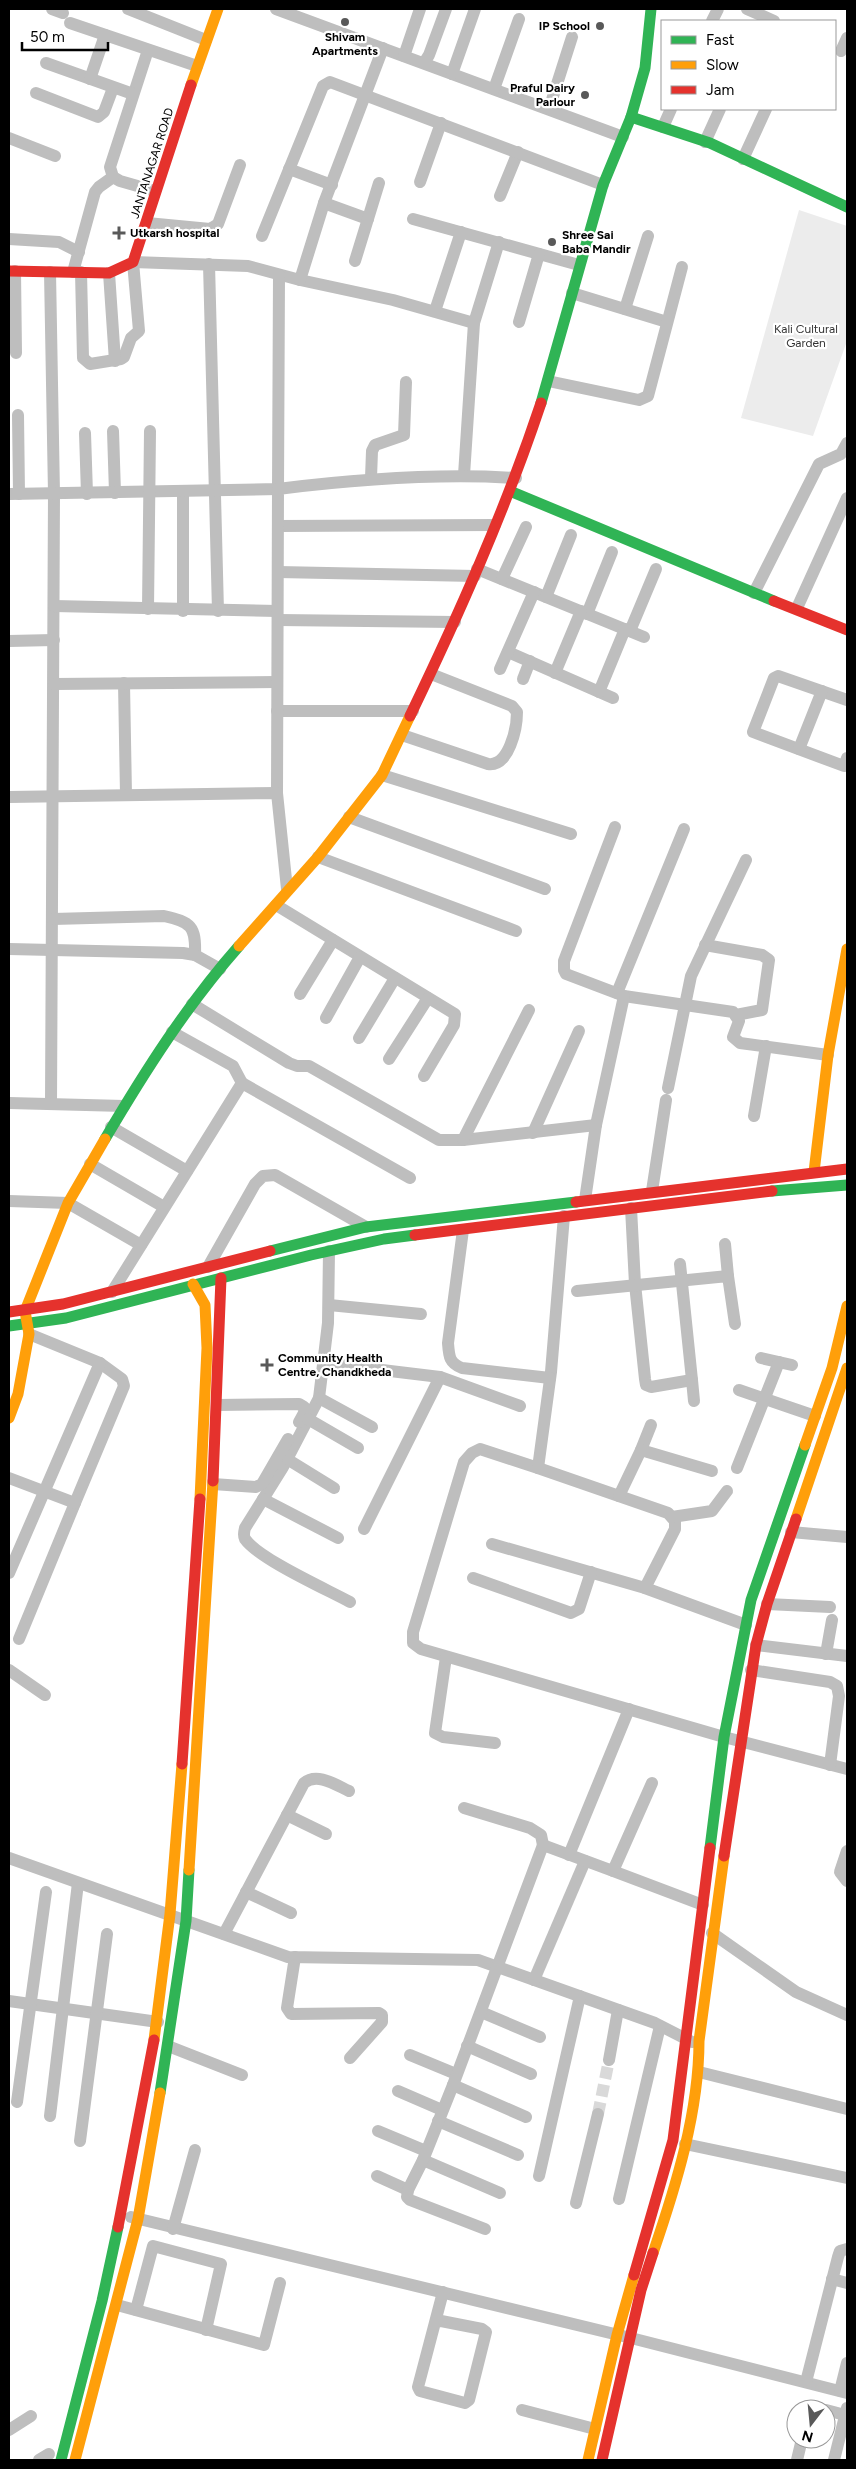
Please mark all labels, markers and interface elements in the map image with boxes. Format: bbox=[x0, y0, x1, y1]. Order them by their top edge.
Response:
marker: Shivam Apartments bbox=[339, 16, 351, 28]
place label: IP School bbox=[539, 19, 590, 33]
scale bar bbox=[22, 20, 109, 52]
marker: IP School bbox=[594, 20, 606, 32]
legend bbox=[661, 20, 836, 110]
text: 50 m bbox=[30, 28, 65, 46]
place label: Shivam Apartments bbox=[312, 30, 378, 58]
text: Fast bbox=[706, 31, 735, 49]
text: Slow bbox=[706, 56, 739, 74]
place label: Praful Dairy Parlour bbox=[510, 81, 575, 109]
text: Jam bbox=[706, 81, 734, 99]
marker: Praful Dairy Parlour bbox=[579, 89, 591, 101]
street label: JANTANAGAR ROAD bbox=[127, 106, 177, 220]
marker: Utkarsh hospital bbox=[112, 226, 126, 240]
place label: Utkarsh hospital bbox=[130, 226, 220, 240]
place label: Shree Sai Baba Mandir bbox=[562, 228, 631, 256]
marker: Shree Sai Baba Mandir bbox=[546, 236, 558, 248]
park label: Kali Cultural Garden bbox=[774, 322, 838, 350]
place label: Community Health Centre, Chandkheda bbox=[278, 1351, 392, 1379]
marker: Community Health Centre, Chandkheda bbox=[260, 1358, 274, 1372]
north arrow bbox=[786, 2399, 836, 2449]
text: N bbox=[800, 2426, 815, 2446]

